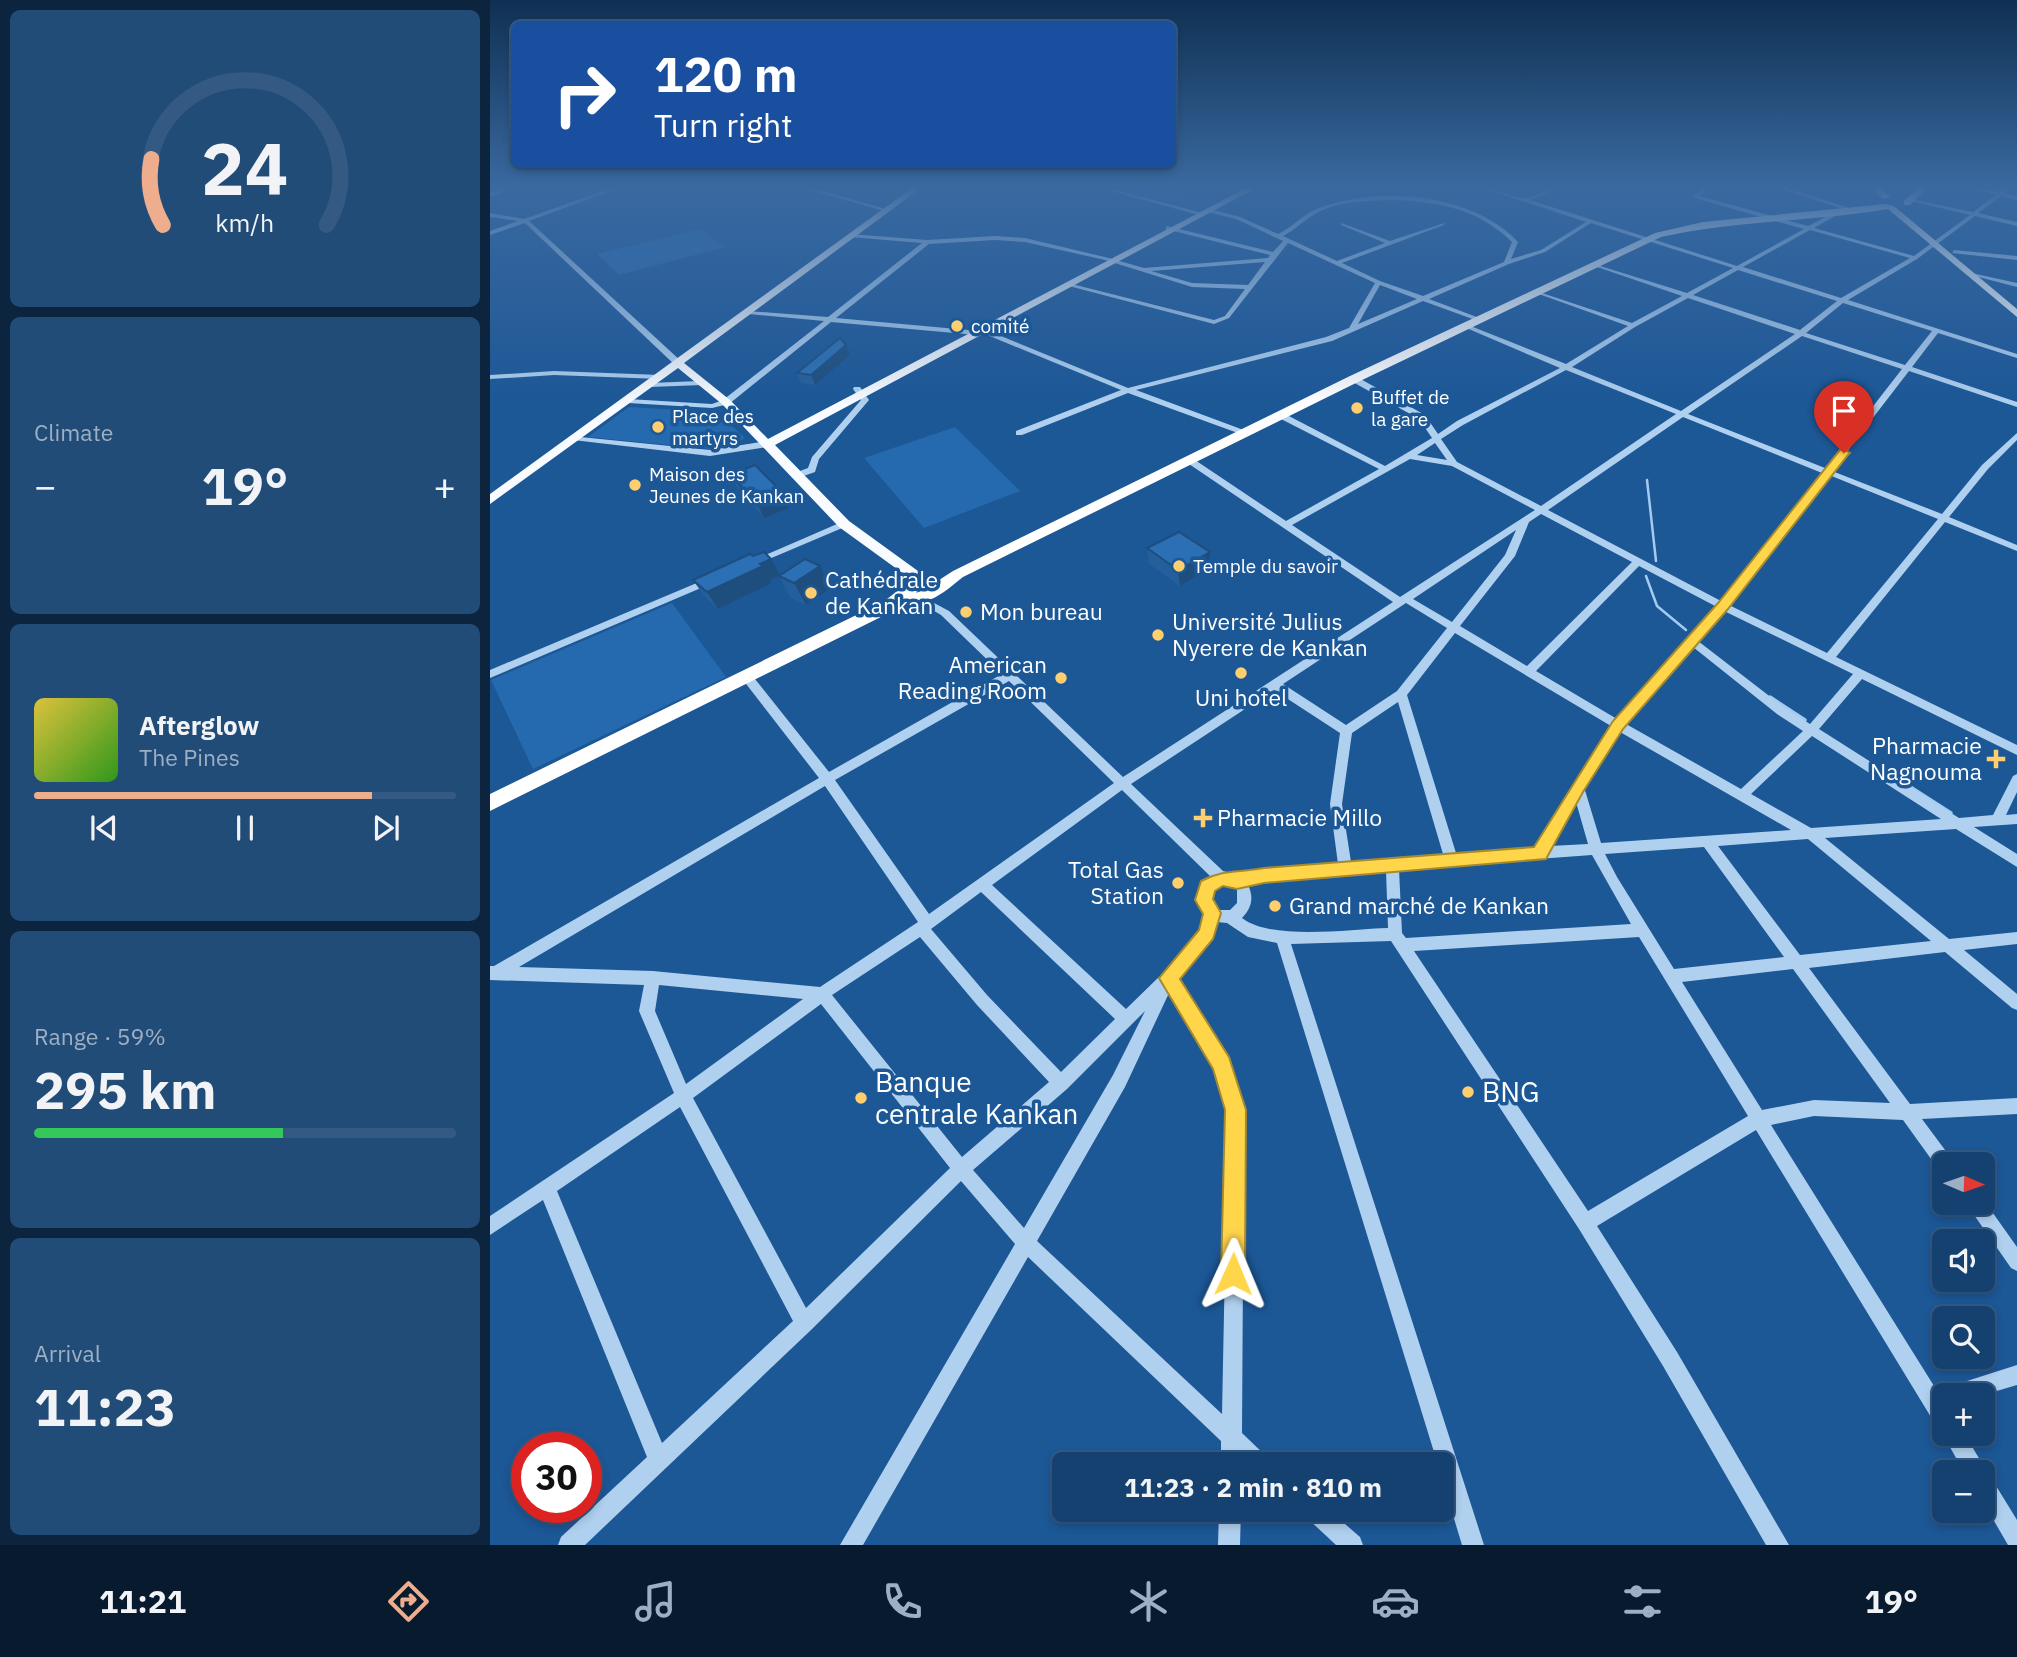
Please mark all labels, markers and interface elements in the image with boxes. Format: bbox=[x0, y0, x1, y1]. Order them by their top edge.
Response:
text: 120 m bbox=[654, 42, 798, 105]
icon: right bbox=[539, 49, 630, 140]
text: Turn right bbox=[654, 104, 792, 146]
text: 24 bbox=[201, 120, 289, 215]
text: km/h bbox=[216, 205, 274, 238]
place label: comité bbox=[971, 314, 1029, 338]
marker: comité bbox=[949, 318, 965, 334]
pin bbox=[1814, 381, 1874, 453]
place label: Buffet de la gare bbox=[1371, 385, 1449, 431]
icon: arrive bbox=[1825, 392, 1863, 430]
marker: Buffet de la gare bbox=[1349, 400, 1365, 416]
place label: Place des martyrs bbox=[672, 404, 754, 450]
text: Climate bbox=[34, 417, 113, 447]
marker: Place des martyrs bbox=[650, 419, 666, 435]
text: 19° bbox=[202, 452, 288, 519]
text: − bbox=[34, 461, 57, 510]
text: + bbox=[433, 461, 456, 510]
place label: Maison des Jeunes de Kankan bbox=[649, 462, 804, 508]
marker: Maison des Jeunes de Kankan bbox=[627, 477, 643, 493]
place label: Temple du savoir bbox=[1193, 554, 1338, 578]
marker: Temple du savoir bbox=[1171, 558, 1187, 574]
place label: Cathédrale de Kankan bbox=[825, 564, 938, 620]
marker: Cathédrale de Kankan bbox=[803, 585, 819, 601]
place label: Mon bureau bbox=[980, 596, 1103, 626]
marker: Mon bureau bbox=[958, 604, 974, 620]
place label: Université Julius Nyerere de Kankan bbox=[1172, 606, 1368, 662]
marker: Université Julius Nyerere de Kankan bbox=[1150, 627, 1166, 643]
place label: American Reading Room bbox=[898, 649, 1047, 705]
marker: Uni hotel bbox=[1233, 665, 1249, 681]
marker: American Reading Room bbox=[1053, 670, 1069, 686]
place label: Uni hotel bbox=[1195, 682, 1287, 712]
text: Afterglow bbox=[139, 708, 259, 742]
place label: Pharmacie Nagnouma bbox=[1870, 730, 1982, 786]
text: The Pines bbox=[139, 742, 240, 772]
marker: Pharmacie Nagnouma bbox=[1988, 751, 2004, 767]
place label: Pharmacie Millo bbox=[1217, 802, 1382, 832]
icon: previous bbox=[85, 809, 123, 847]
icon: pause bbox=[226, 809, 264, 847]
icon: next bbox=[367, 809, 405, 847]
marker: Pharmacie Millo bbox=[1195, 810, 1211, 826]
place label: Total Gas Station bbox=[1068, 854, 1164, 910]
marker: Total Gas Station bbox=[1170, 875, 1186, 891]
place label: Grand marché de Kankan bbox=[1289, 890, 1549, 920]
marker: Grand marché de Kankan bbox=[1267, 898, 1283, 914]
text: Range · 59% bbox=[34, 1021, 166, 1051]
text: 295 km bbox=[34, 1056, 216, 1123]
place label: Banque centrale Kankan bbox=[875, 1063, 1078, 1132]
place label: BNG bbox=[1482, 1073, 1540, 1110]
marker: BNG bbox=[1460, 1084, 1476, 1100]
marker: Banque centrale Kankan bbox=[853, 1090, 869, 1106]
north arrow bbox=[1932, 1152, 1995, 1214]
map controls bbox=[1932, 1152, 1995, 1523]
button: sound bbox=[1932, 1229, 1995, 1292]
position arrow bbox=[1196, 1237, 1270, 1311]
button: search bbox=[1932, 1306, 1995, 1369]
text: Arrival bbox=[34, 1338, 101, 1368]
text: 11:23 bbox=[34, 1373, 176, 1440]
button: + bbox=[1932, 1383, 1995, 1446]
speed limit sign: 30 bbox=[511, 1432, 602, 1523]
button: − bbox=[1932, 1460, 1995, 1523]
text: 11:23 · 2 min · 810 m bbox=[1124, 1470, 1382, 1504]
icon: directions bbox=[384, 1577, 433, 1626]
icon: music bbox=[631, 1577, 680, 1626]
icon: phone bbox=[878, 1577, 927, 1626]
icon: climate bbox=[1124, 1577, 1173, 1626]
icon: car bbox=[1371, 1577, 1420, 1626]
icon: filters bbox=[1618, 1577, 1667, 1626]
text: 11:21 bbox=[99, 1580, 186, 1622]
text: 19° bbox=[1865, 1580, 1918, 1622]

